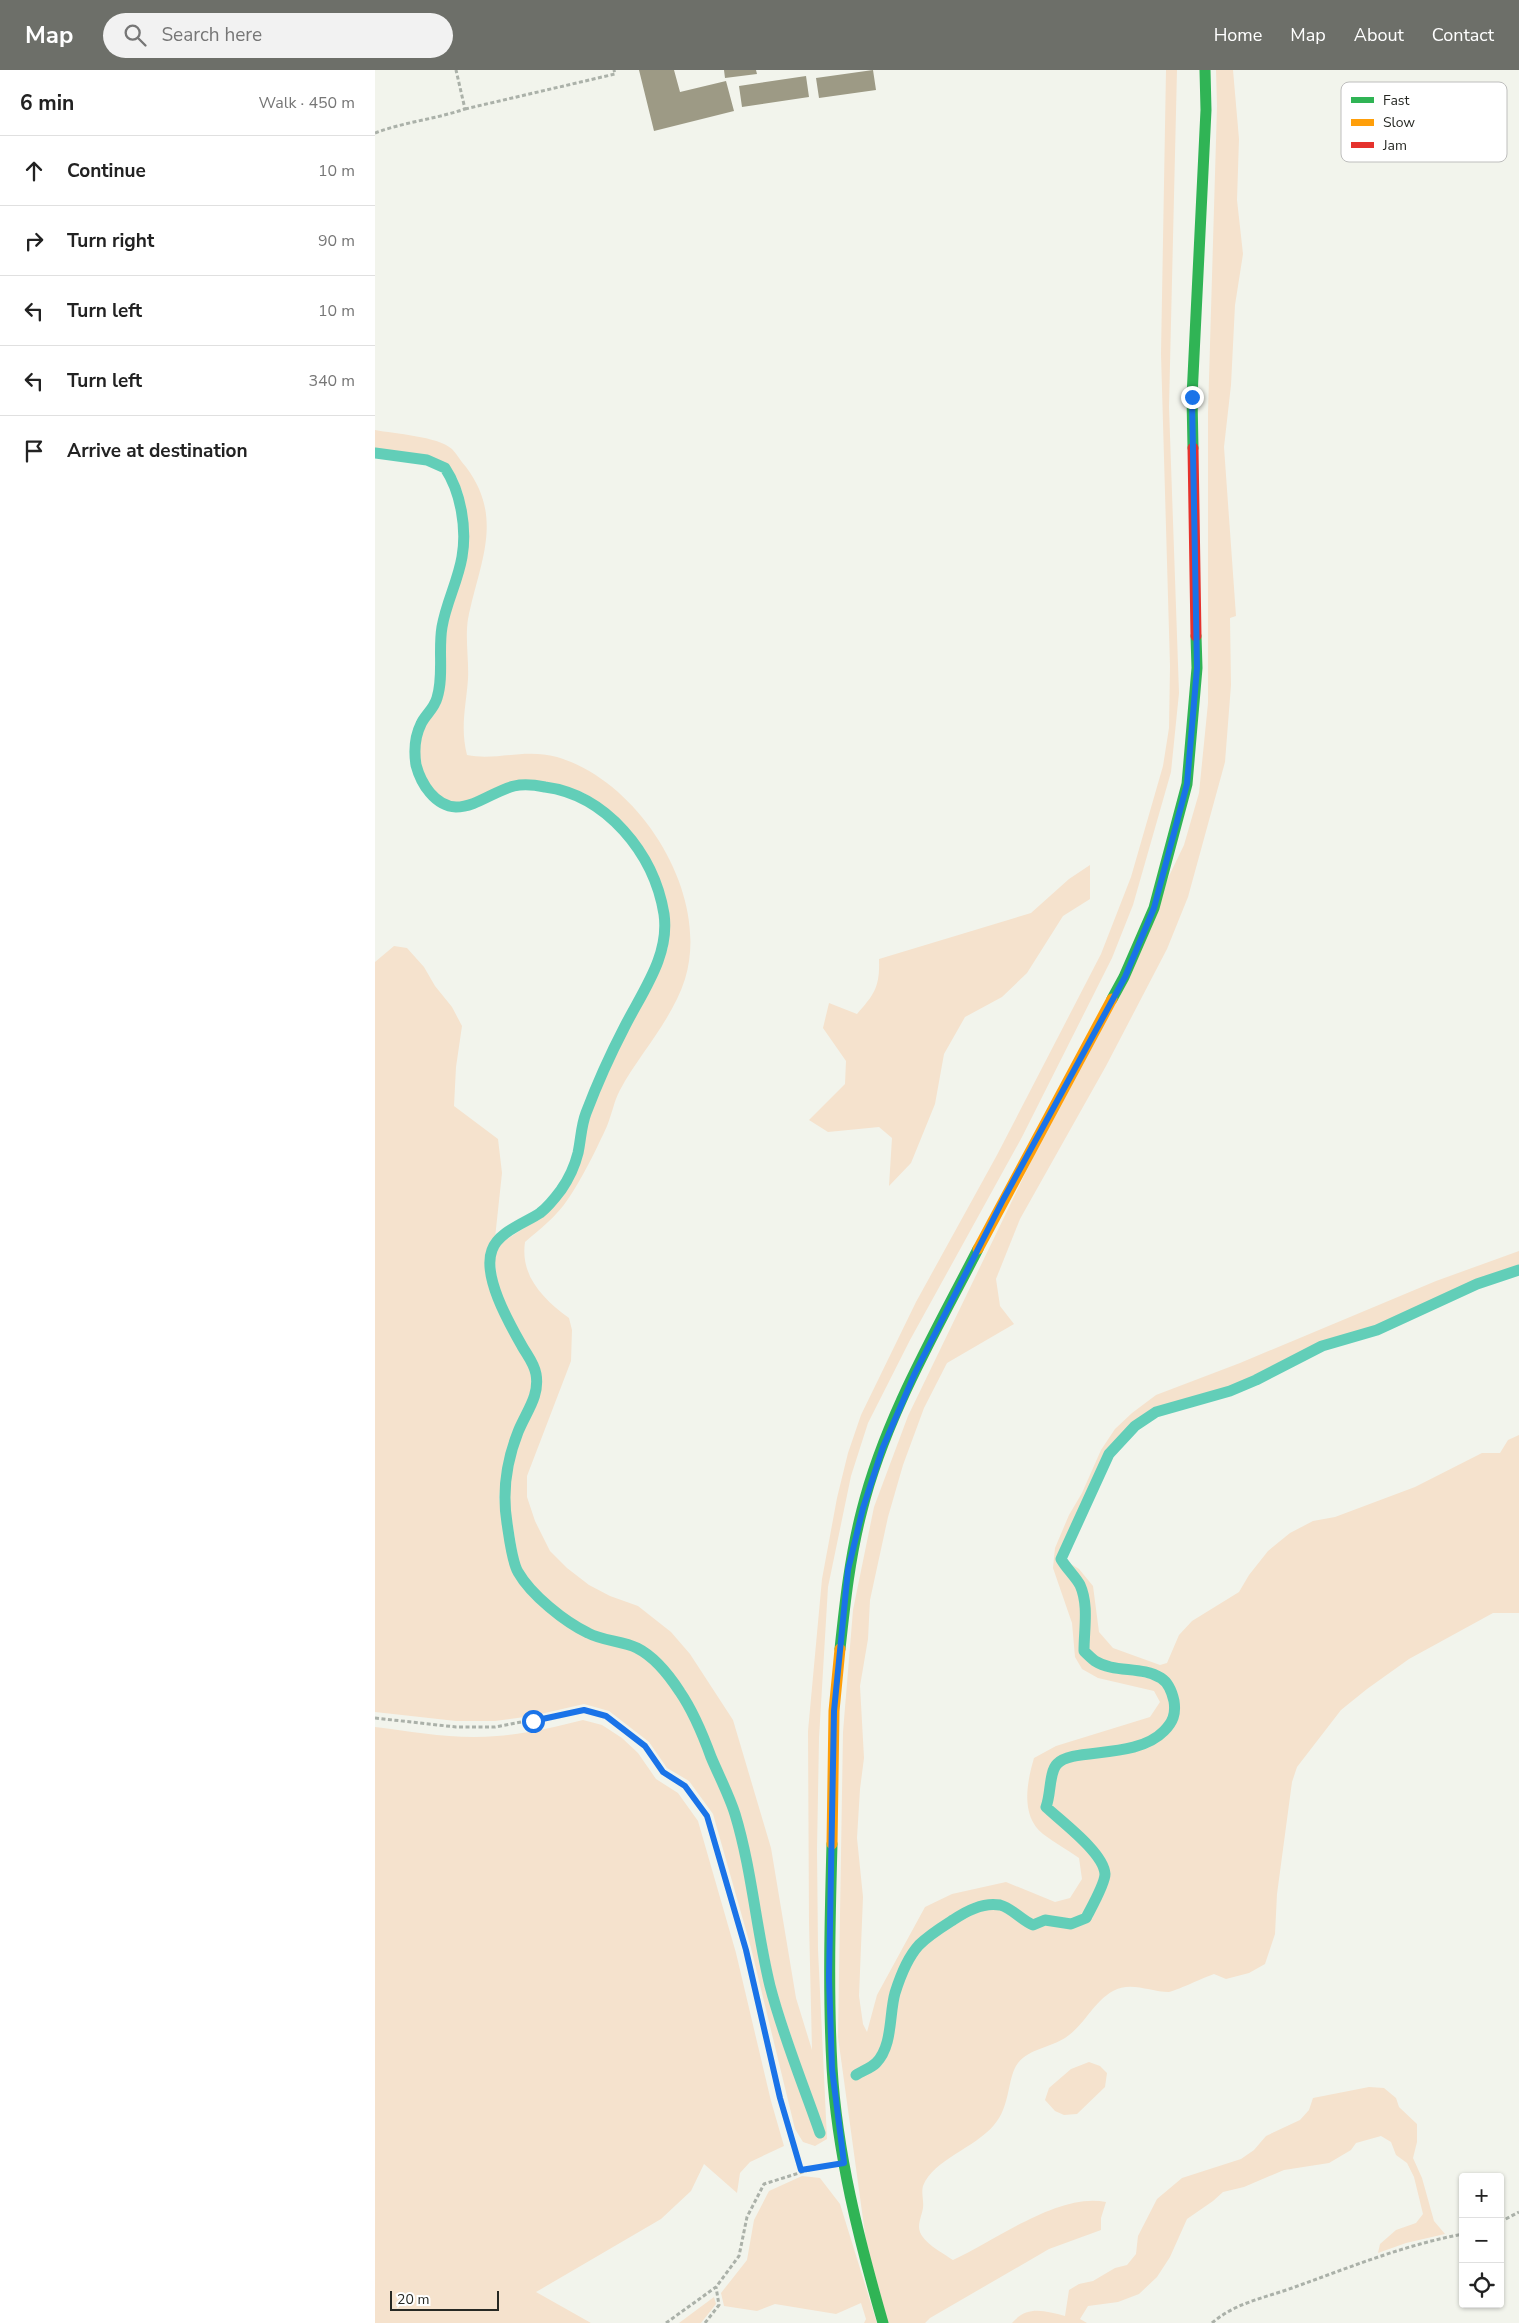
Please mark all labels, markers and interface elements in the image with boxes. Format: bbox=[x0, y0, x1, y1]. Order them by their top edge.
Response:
search box bbox=[103, 13, 453, 58]
text: Map bbox=[25, 19, 73, 51]
icon: search bbox=[121, 21, 149, 49]
text: Search here bbox=[161, 22, 262, 48]
text: Home bbox=[1214, 23, 1262, 47]
text: Map bbox=[1290, 23, 1326, 47]
text: About bbox=[1354, 23, 1404, 47]
text: Contact bbox=[1432, 23, 1494, 47]
legend bbox=[1341, 82, 1507, 162]
text: 6 min bbox=[20, 89, 74, 117]
text: Fast bbox=[1383, 91, 1409, 110]
text: Walk · 450 m bbox=[259, 92, 355, 114]
text: Slow bbox=[1383, 113, 1415, 132]
text: Jam bbox=[1382, 136, 1407, 155]
icon: ahead bbox=[20, 157, 48, 185]
text: Continue bbox=[67, 158, 146, 184]
text: 10 m bbox=[318, 160, 355, 182]
icon: right bbox=[20, 227, 48, 255]
text: Turn right bbox=[67, 228, 154, 254]
text: 90 m bbox=[318, 230, 355, 252]
icon: left bbox=[20, 297, 48, 325]
text: Turn left bbox=[67, 298, 142, 324]
text: 10 m bbox=[318, 300, 355, 322]
icon: left bbox=[20, 367, 48, 395]
text: Turn left bbox=[67, 368, 142, 394]
text: 340 m bbox=[308, 370, 355, 392]
route end bbox=[1181, 386, 1204, 409]
icon: arrive bbox=[20, 437, 48, 465]
text: Arrive at destination bbox=[67, 438, 248, 464]
route start bbox=[522, 1710, 545, 1733]
map controls bbox=[1459, 2173, 1504, 2308]
button: + bbox=[1459, 2173, 1504, 2218]
button: − bbox=[1459, 2218, 1504, 2263]
button: locate bbox=[1459, 2263, 1504, 2308]
scale bar bbox=[390, 2288, 499, 2311]
text: 20 m bbox=[397, 2290, 429, 2309]

